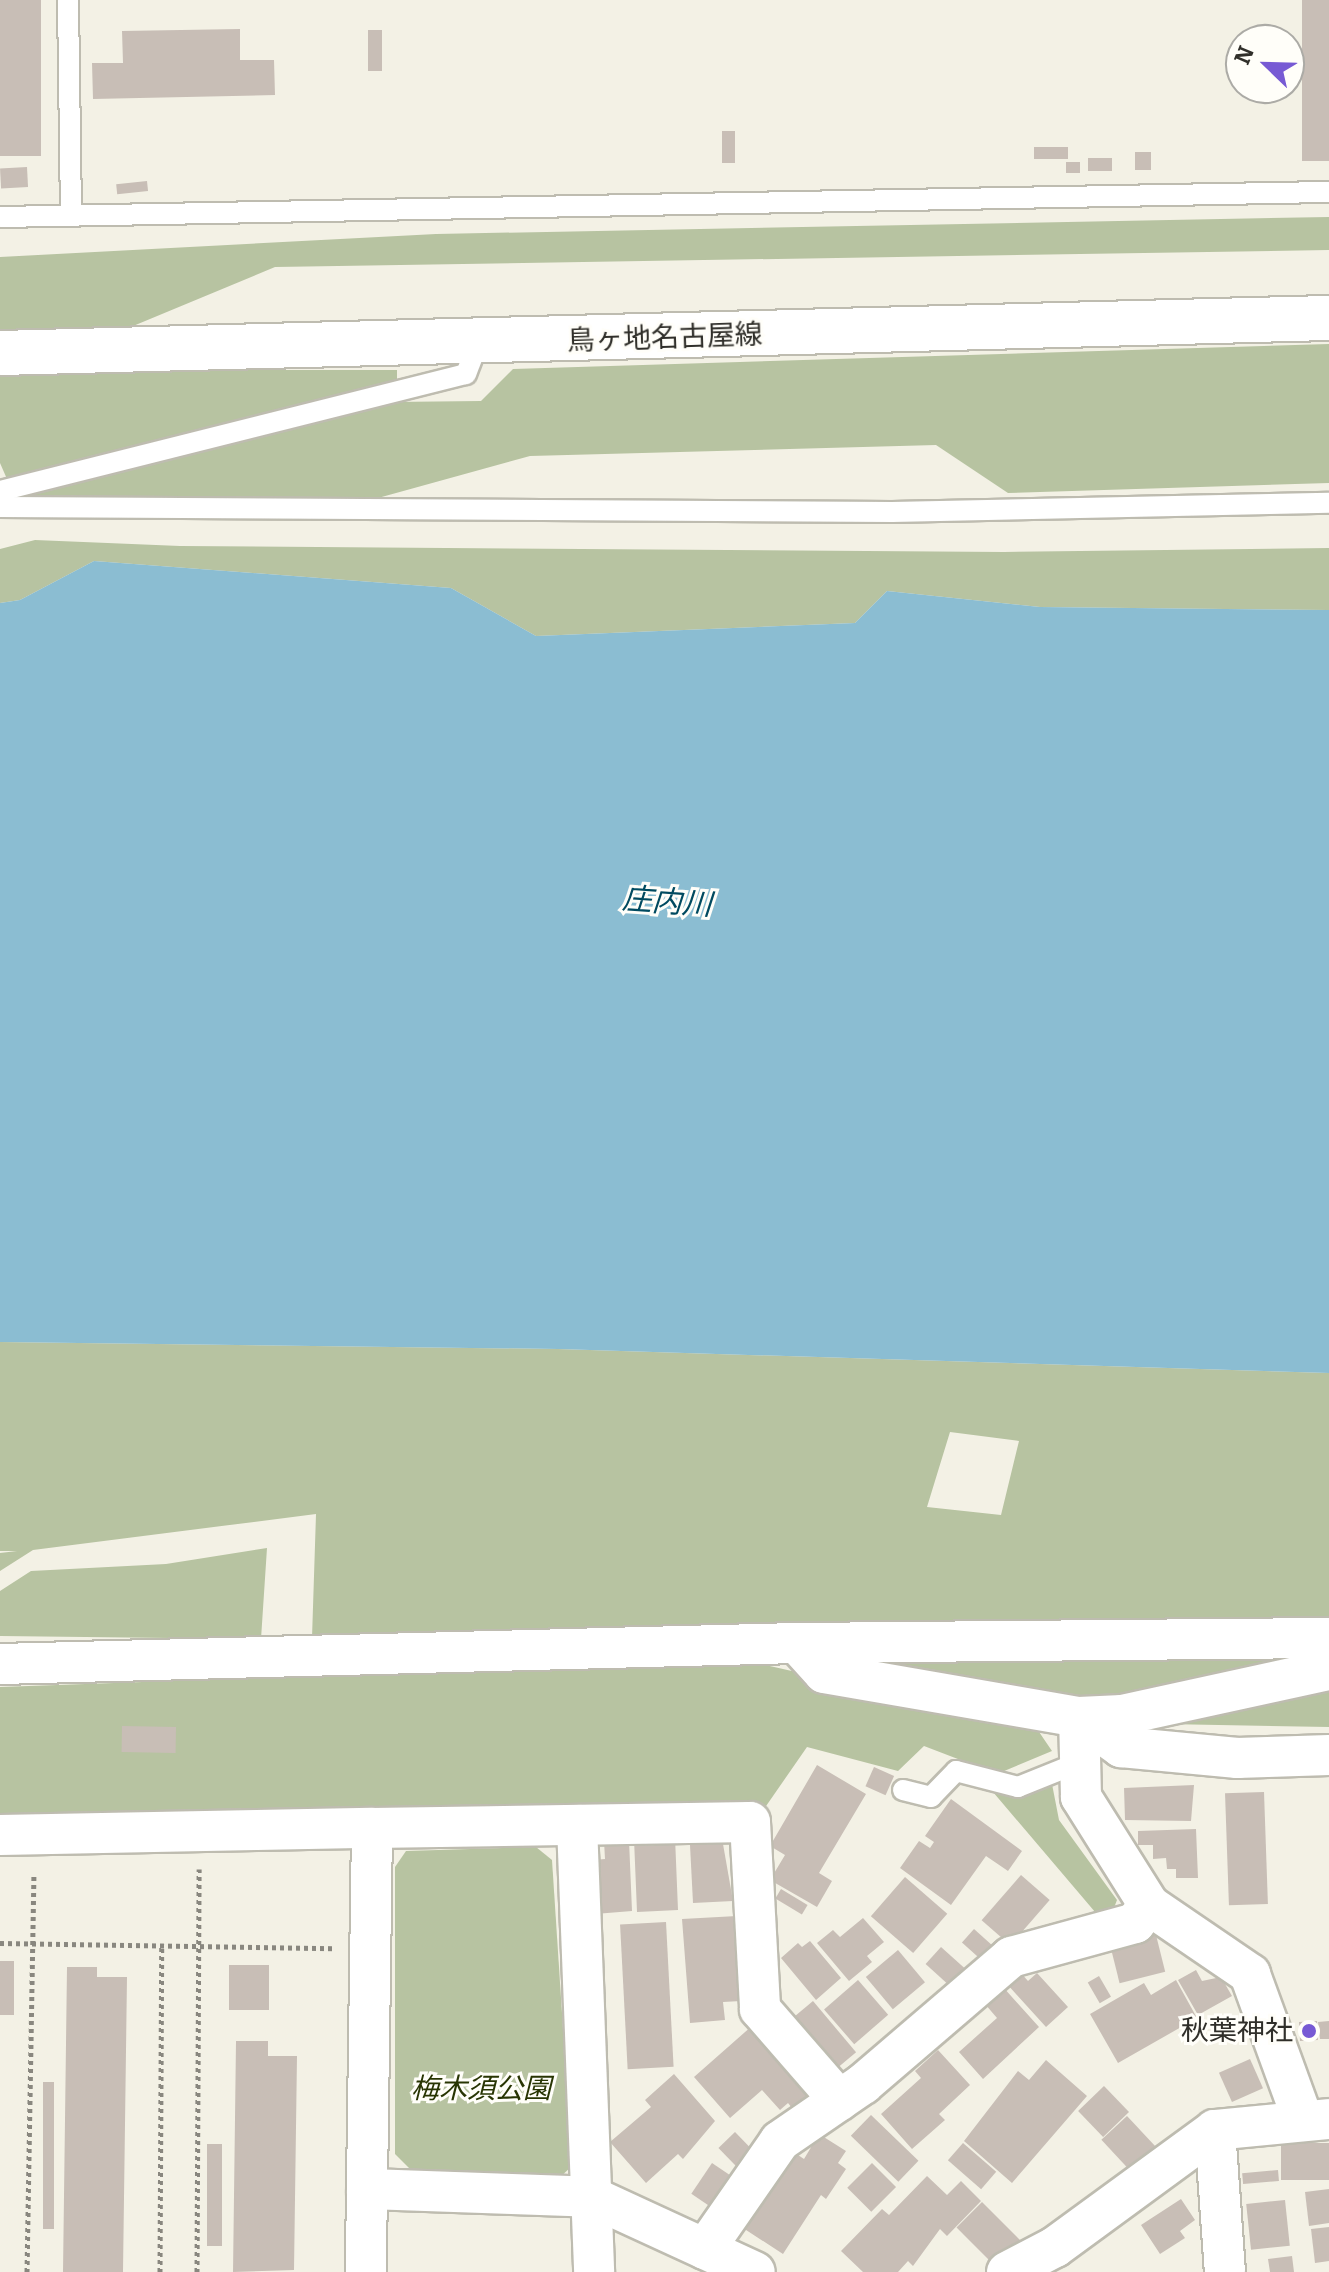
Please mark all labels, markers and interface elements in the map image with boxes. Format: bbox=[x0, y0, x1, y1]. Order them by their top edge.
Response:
north arrow bbox=[1225, 24, 1305, 104]
text: N bbox=[1229, 42, 1260, 68]
street label: 鳥ヶ地名古屋線 bbox=[566, 318, 764, 358]
water label: 庄内川 bbox=[621, 881, 713, 923]
place label: 秋葉神社 bbox=[1181, 2014, 1293, 2048]
marker: 秋葉神社 bbox=[1300, 2022, 1318, 2040]
park label: 梅木須公園 bbox=[411, 2072, 551, 2106]

